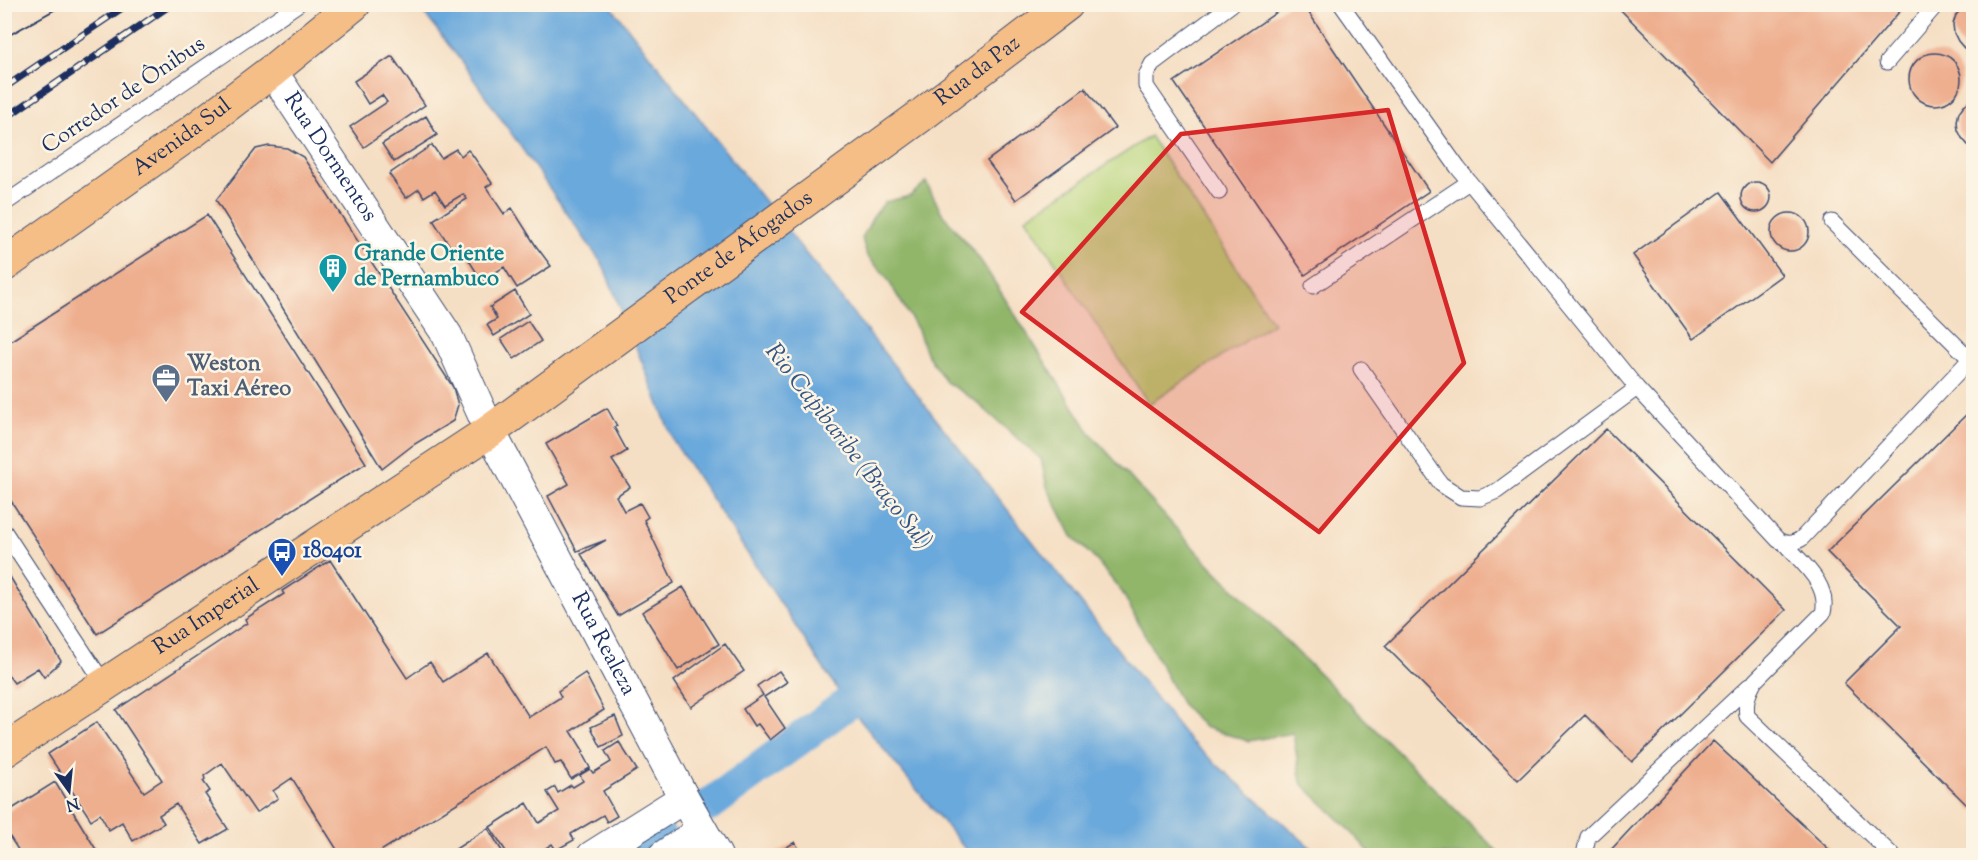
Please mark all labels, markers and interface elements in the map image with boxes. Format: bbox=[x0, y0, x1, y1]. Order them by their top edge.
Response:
street label: Corredor de Ônibus bbox=[35, 28, 212, 163]
street label: Rua da Paz bbox=[929, 29, 1028, 115]
street label: Rua Dormentos bbox=[275, 86, 384, 229]
street label: Avenida Sul bbox=[126, 91, 239, 185]
street label: Ponte de Afogados bbox=[659, 183, 820, 313]
place label: Grande Oriente de Pernambuco bbox=[354, 239, 504, 296]
building icon: Grande Oriente de Pernambuco bbox=[317, 252, 349, 294]
water label: Rio Capibaribe (Braço Sul) bbox=[756, 336, 940, 558]
place label: Weston Taxi Aéreo bbox=[187, 349, 291, 406]
office icon: Weston Taxi Aéreo bbox=[150, 362, 182, 404]
bus stop icon: 180401 bbox=[266, 536, 298, 578]
place label: 180401 bbox=[303, 536, 362, 568]
street label: Rua Imperial bbox=[148, 571, 266, 664]
street label: Rua Realeza bbox=[562, 587, 643, 702]
north arrow bbox=[39, 761, 99, 821]
text: N bbox=[63, 790, 81, 816]

